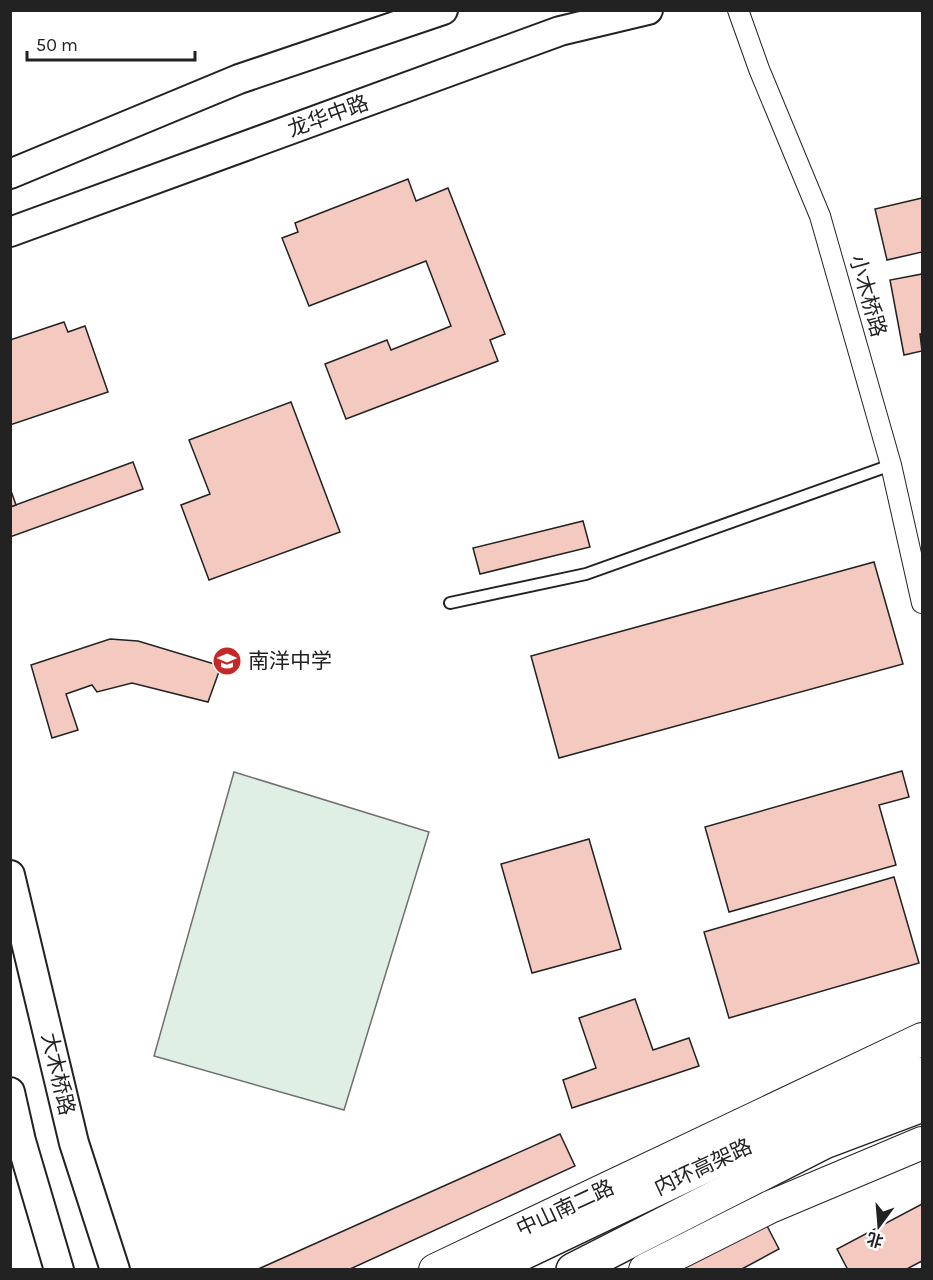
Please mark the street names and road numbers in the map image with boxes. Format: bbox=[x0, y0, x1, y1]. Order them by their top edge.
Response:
street label: 龙华中路 bbox=[284, 90, 372, 142]
street label: 小木桥路 bbox=[845, 252, 891, 340]
street label: 大木桥路 bbox=[37, 1030, 79, 1118]
street label: 内环高架路 bbox=[650, 1134, 756, 1200]
street label: 中山南二路 bbox=[512, 1175, 618, 1241]

